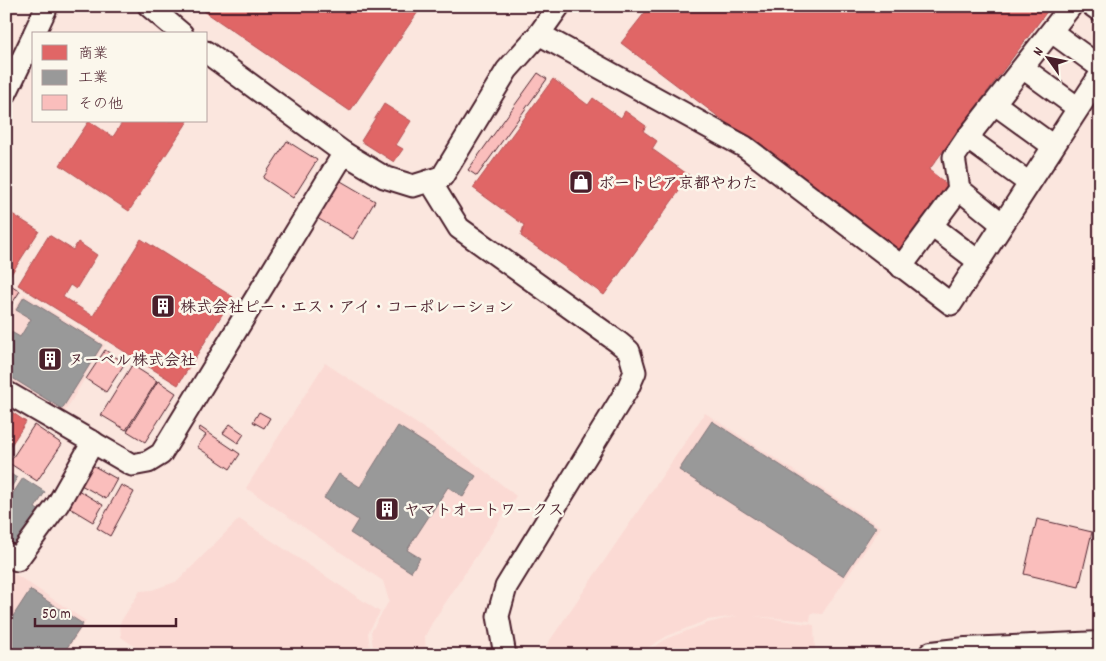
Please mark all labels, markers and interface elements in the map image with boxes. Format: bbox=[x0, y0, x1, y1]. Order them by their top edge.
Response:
legend bbox=[32, 32, 208, 122]
north arrow bbox=[1024, 32, 1074, 82]
text: 商業 bbox=[78, 44, 108, 66]
text: N bbox=[1029, 44, 1049, 60]
text: 工業 bbox=[78, 68, 108, 90]
text: その他 bbox=[78, 94, 123, 116]
shop icon: ボートピア京都やわた bbox=[568, 169, 594, 195]
place label: ボートピア京都やわた bbox=[598, 173, 758, 196]
building icon: 株式会社ピー・エス・アイ・コーポレーション bbox=[150, 293, 176, 319]
place label: 株式会社ピー・エス・アイ・コーポレーション bbox=[180, 297, 514, 320]
building icon: ヌーベル株式会社 bbox=[37, 346, 63, 372]
place label: ヌーベル株式会社 bbox=[68, 350, 196, 373]
building icon: ヤマトオートワークス bbox=[374, 496, 400, 522]
place label: ヤマトオートワークス bbox=[404, 500, 564, 523]
scale bar bbox=[35, 596, 176, 628]
text: 50 m bbox=[42, 604, 71, 626]

